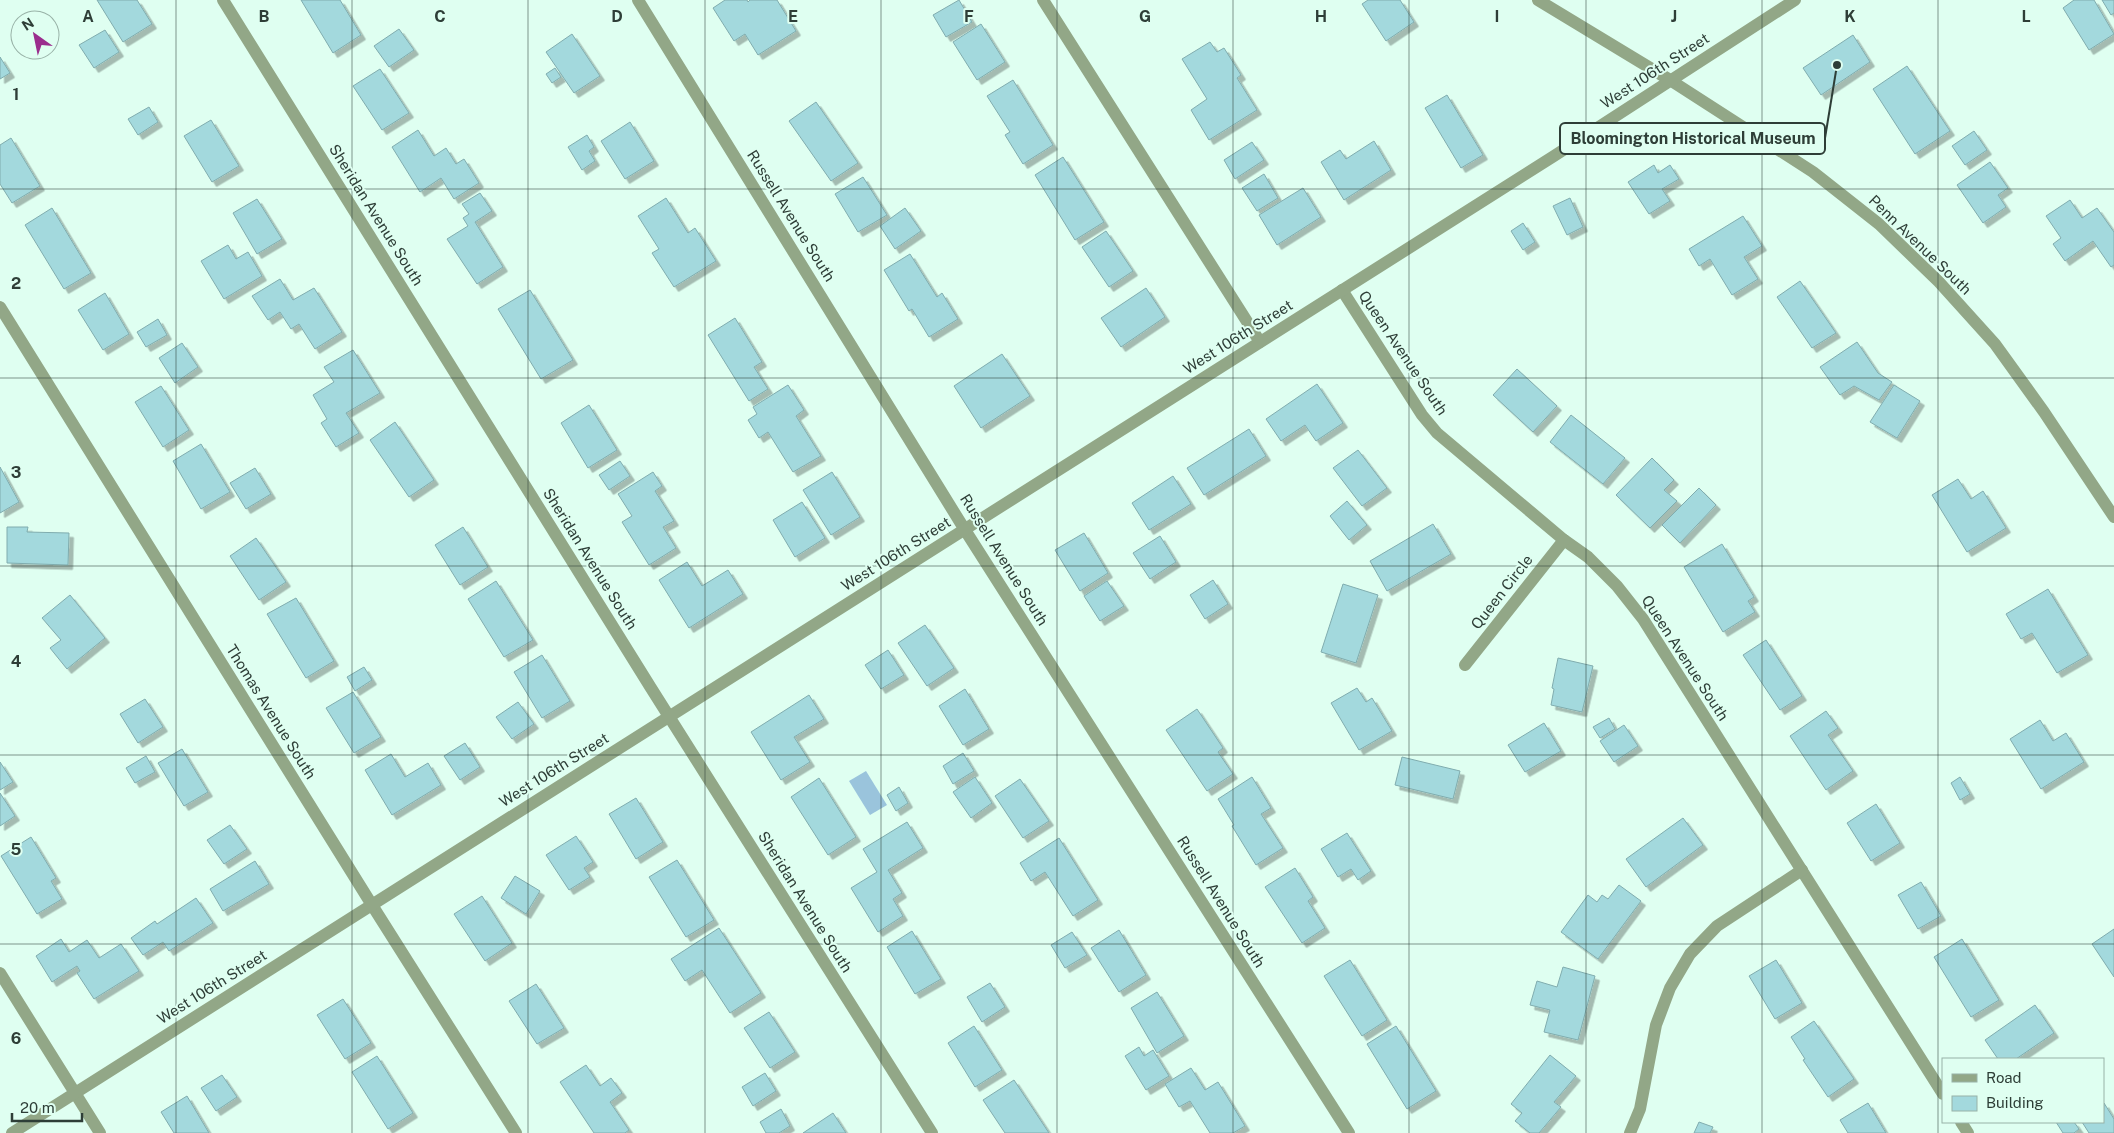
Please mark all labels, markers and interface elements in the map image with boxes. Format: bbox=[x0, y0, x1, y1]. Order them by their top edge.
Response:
text: A bbox=[82, 7, 94, 26]
text: B bbox=[259, 7, 270, 26]
text: C bbox=[434, 7, 446, 26]
text: D bbox=[611, 7, 623, 26]
text: E bbox=[788, 7, 798, 26]
text: F bbox=[964, 7, 974, 26]
text: G bbox=[1139, 7, 1151, 26]
text: H bbox=[1315, 7, 1327, 26]
text: I bbox=[1495, 7, 1499, 26]
text: J bbox=[1671, 7, 1677, 26]
text: K bbox=[1844, 7, 1856, 26]
text: L bbox=[2021, 7, 2031, 26]
north arrow bbox=[10, 10, 60, 60]
text: N bbox=[19, 14, 37, 34]
street label: West 106th Street bbox=[1597, 29, 1712, 112]
text: 1 bbox=[13, 85, 19, 104]
callout: Bloomington Historical Museum bbox=[1560, 123, 1825, 154]
text: Bloomington Historical Museum bbox=[1570, 129, 1816, 148]
street label: Sheridan Avenue South bbox=[326, 141, 427, 288]
street label: Russell Avenue South bbox=[744, 147, 839, 285]
street label: Penn Avenue South bbox=[1866, 191, 1975, 298]
text: 2 bbox=[11, 274, 21, 293]
street label: Queen Avenue South bbox=[1356, 287, 1451, 418]
street label: West 106th Street bbox=[1180, 296, 1296, 377]
text: 3 bbox=[11, 463, 21, 482]
street label: Sheridan Avenue South bbox=[540, 485, 641, 632]
street label: Russell Avenue South bbox=[957, 491, 1052, 629]
street label: West 106th Street bbox=[838, 513, 954, 594]
street label: Queen Circle bbox=[1467, 551, 1536, 632]
street label: Queen Avenue South bbox=[1639, 592, 1732, 724]
street label: Thomas Avenue South bbox=[223, 641, 320, 782]
text: 4 bbox=[11, 652, 22, 671]
street label: West 106th Street bbox=[496, 729, 612, 810]
street label: Sheridan Avenue South bbox=[755, 828, 856, 975]
street label: Russell Avenue South bbox=[1174, 833, 1269, 971]
text: 5 bbox=[11, 840, 22, 859]
street label: West 106th Street bbox=[154, 946, 270, 1027]
text: 6 bbox=[11, 1029, 21, 1048]
legend bbox=[1942, 1058, 2104, 1123]
text: Road bbox=[1986, 1069, 2022, 1086]
scale bar bbox=[12, 1090, 82, 1122]
text: Building bbox=[1986, 1094, 2044, 1111]
text: 20 m bbox=[20, 1099, 55, 1116]

